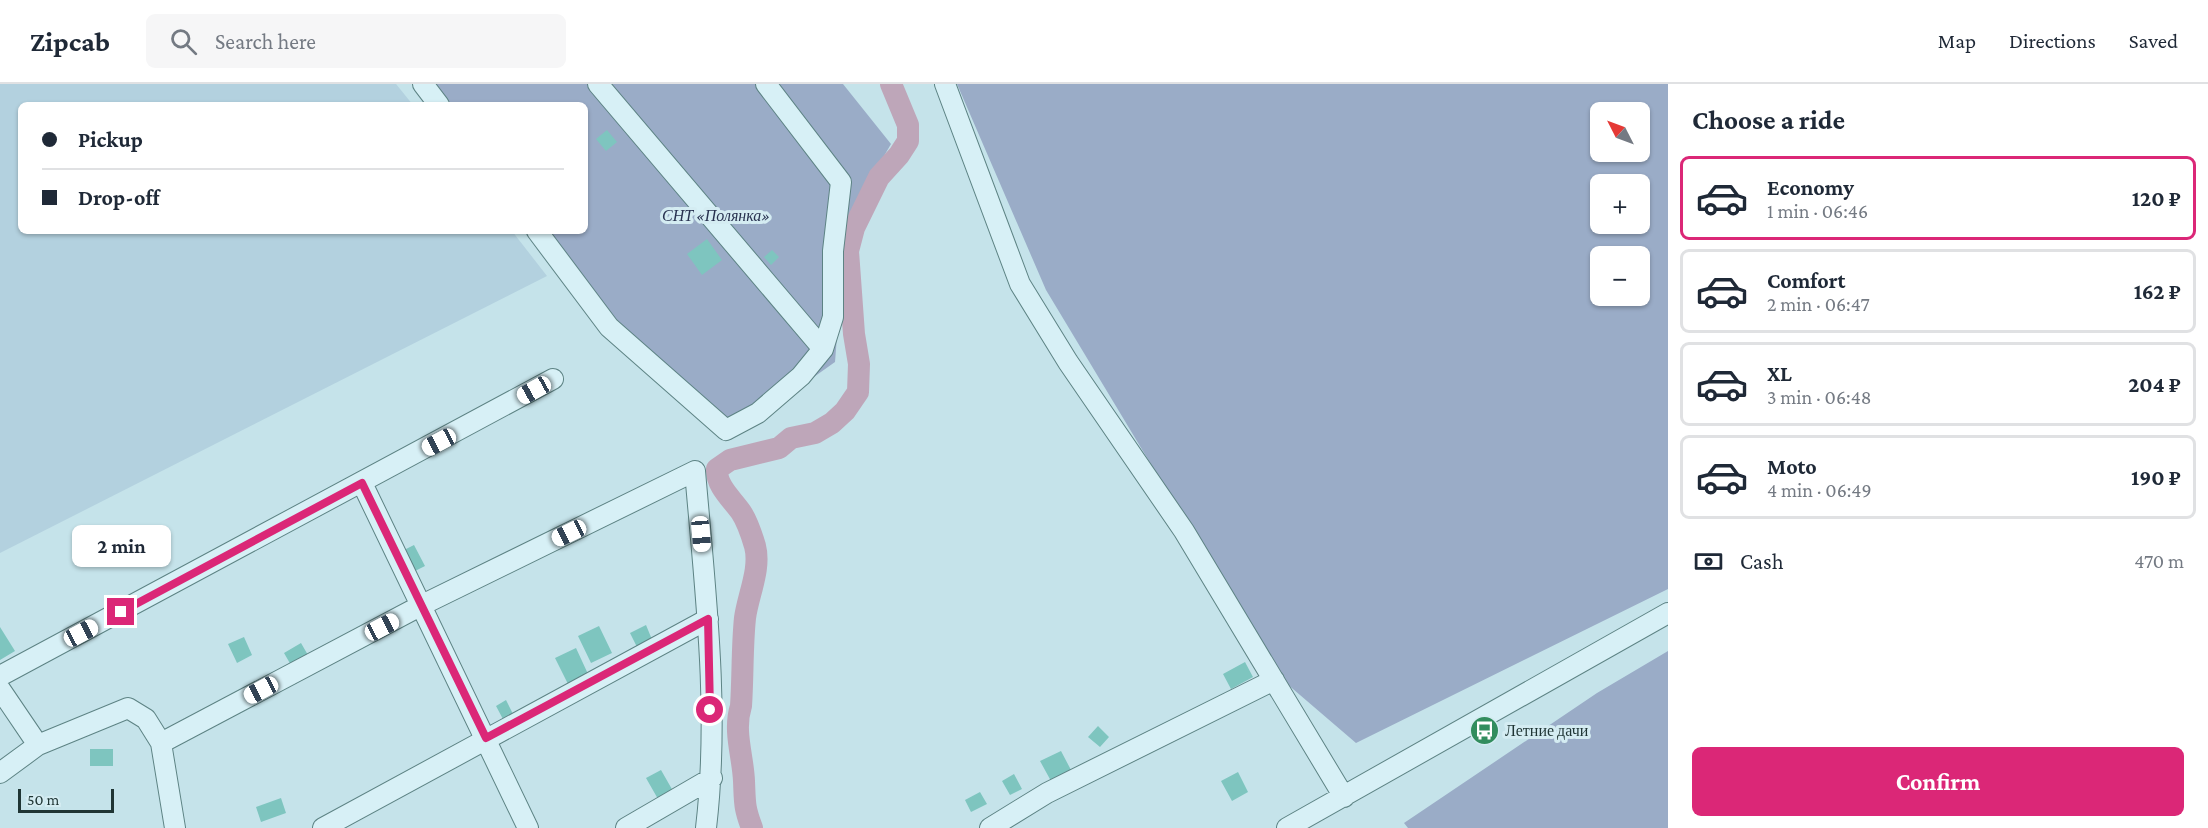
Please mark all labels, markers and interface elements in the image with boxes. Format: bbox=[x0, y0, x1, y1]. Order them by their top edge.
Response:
search box bbox=[146, 14, 566, 68]
icon: search bbox=[167, 25, 200, 58]
text: Zipcab bbox=[30, 26, 110, 57]
text: Search here bbox=[215, 29, 316, 54]
text: Map bbox=[1938, 29, 1976, 53]
text: Directions bbox=[2009, 29, 2096, 53]
text: Saved bbox=[2129, 29, 2178, 53]
north arrow bbox=[1590, 102, 1650, 162]
map controls bbox=[1590, 102, 1650, 306]
text: Choose a ride bbox=[1692, 105, 1845, 135]
text: Pickup bbox=[78, 127, 143, 152]
icon: car bbox=[1695, 171, 1749, 225]
button: + bbox=[1590, 174, 1650, 234]
text: Economy bbox=[1767, 175, 1854, 200]
text: Drop-off bbox=[78, 185, 160, 210]
text: 120 ₽ bbox=[2132, 186, 2181, 211]
text: 1 min · 06:46 bbox=[1767, 200, 1868, 222]
park label: СНТ «Полянка» bbox=[662, 207, 770, 224]
button: − bbox=[1590, 246, 1650, 306]
icon: car bbox=[1695, 264, 1749, 318]
text: Comfort bbox=[1767, 268, 1845, 293]
text: 162 ₽ bbox=[2134, 279, 2181, 304]
text: 2 min · 06:47 bbox=[1767, 293, 1870, 315]
icon: car bbox=[1695, 357, 1749, 411]
text: XL bbox=[1767, 361, 1792, 386]
text: 204 ₽ bbox=[2128, 372, 2181, 397]
car bbox=[514, 373, 554, 407]
text: 3 min · 06:48 bbox=[1767, 386, 1872, 408]
car bbox=[419, 426, 459, 458]
icon: car bbox=[1695, 450, 1749, 504]
text: Moto bbox=[1767, 454, 1817, 479]
text: 190 ₽ bbox=[2131, 465, 2181, 490]
text: 4 min · 06:49 bbox=[1767, 479, 1872, 501]
car bbox=[690, 515, 712, 553]
car bbox=[549, 517, 589, 549]
callout: 2 min bbox=[72, 525, 170, 567]
text: 2 min bbox=[97, 535, 146, 557]
icon: cash bbox=[1692, 545, 1725, 578]
text: Cash bbox=[1740, 549, 1784, 574]
text: 470 m bbox=[2134, 550, 2184, 572]
route end bbox=[107, 598, 134, 625]
car bbox=[362, 611, 402, 643]
car bbox=[61, 617, 101, 649]
car bbox=[241, 674, 281, 706]
route start bbox=[696, 696, 723, 723]
bus stop icon: Летние дачи bbox=[1468, 714, 1500, 746]
place label: Летние дачи bbox=[1505, 722, 1589, 740]
button: Confirm bbox=[1692, 747, 2184, 816]
scale bar bbox=[18, 786, 114, 814]
text: 50 m bbox=[27, 791, 59, 808]

